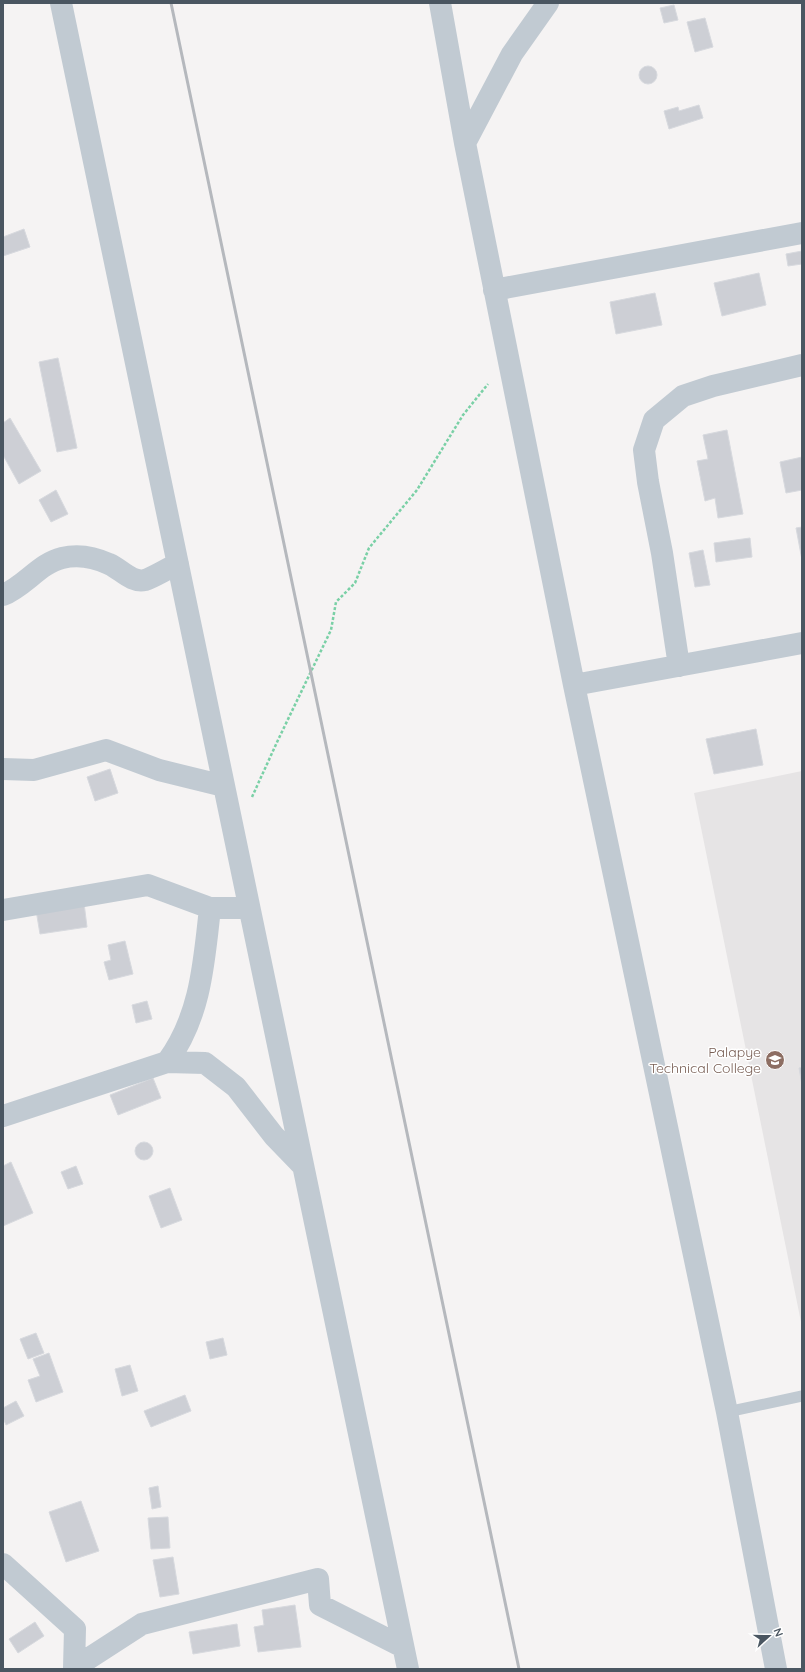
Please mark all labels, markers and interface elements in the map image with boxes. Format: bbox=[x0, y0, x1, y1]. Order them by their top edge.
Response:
place label: Palapye Technical College bbox=[649, 1043, 761, 1077]
school or university icon: Palapye Technical College bbox=[764, 1049, 786, 1071]
north arrow bbox=[749, 1616, 789, 1656]
text: N bbox=[770, 1626, 786, 1639]

